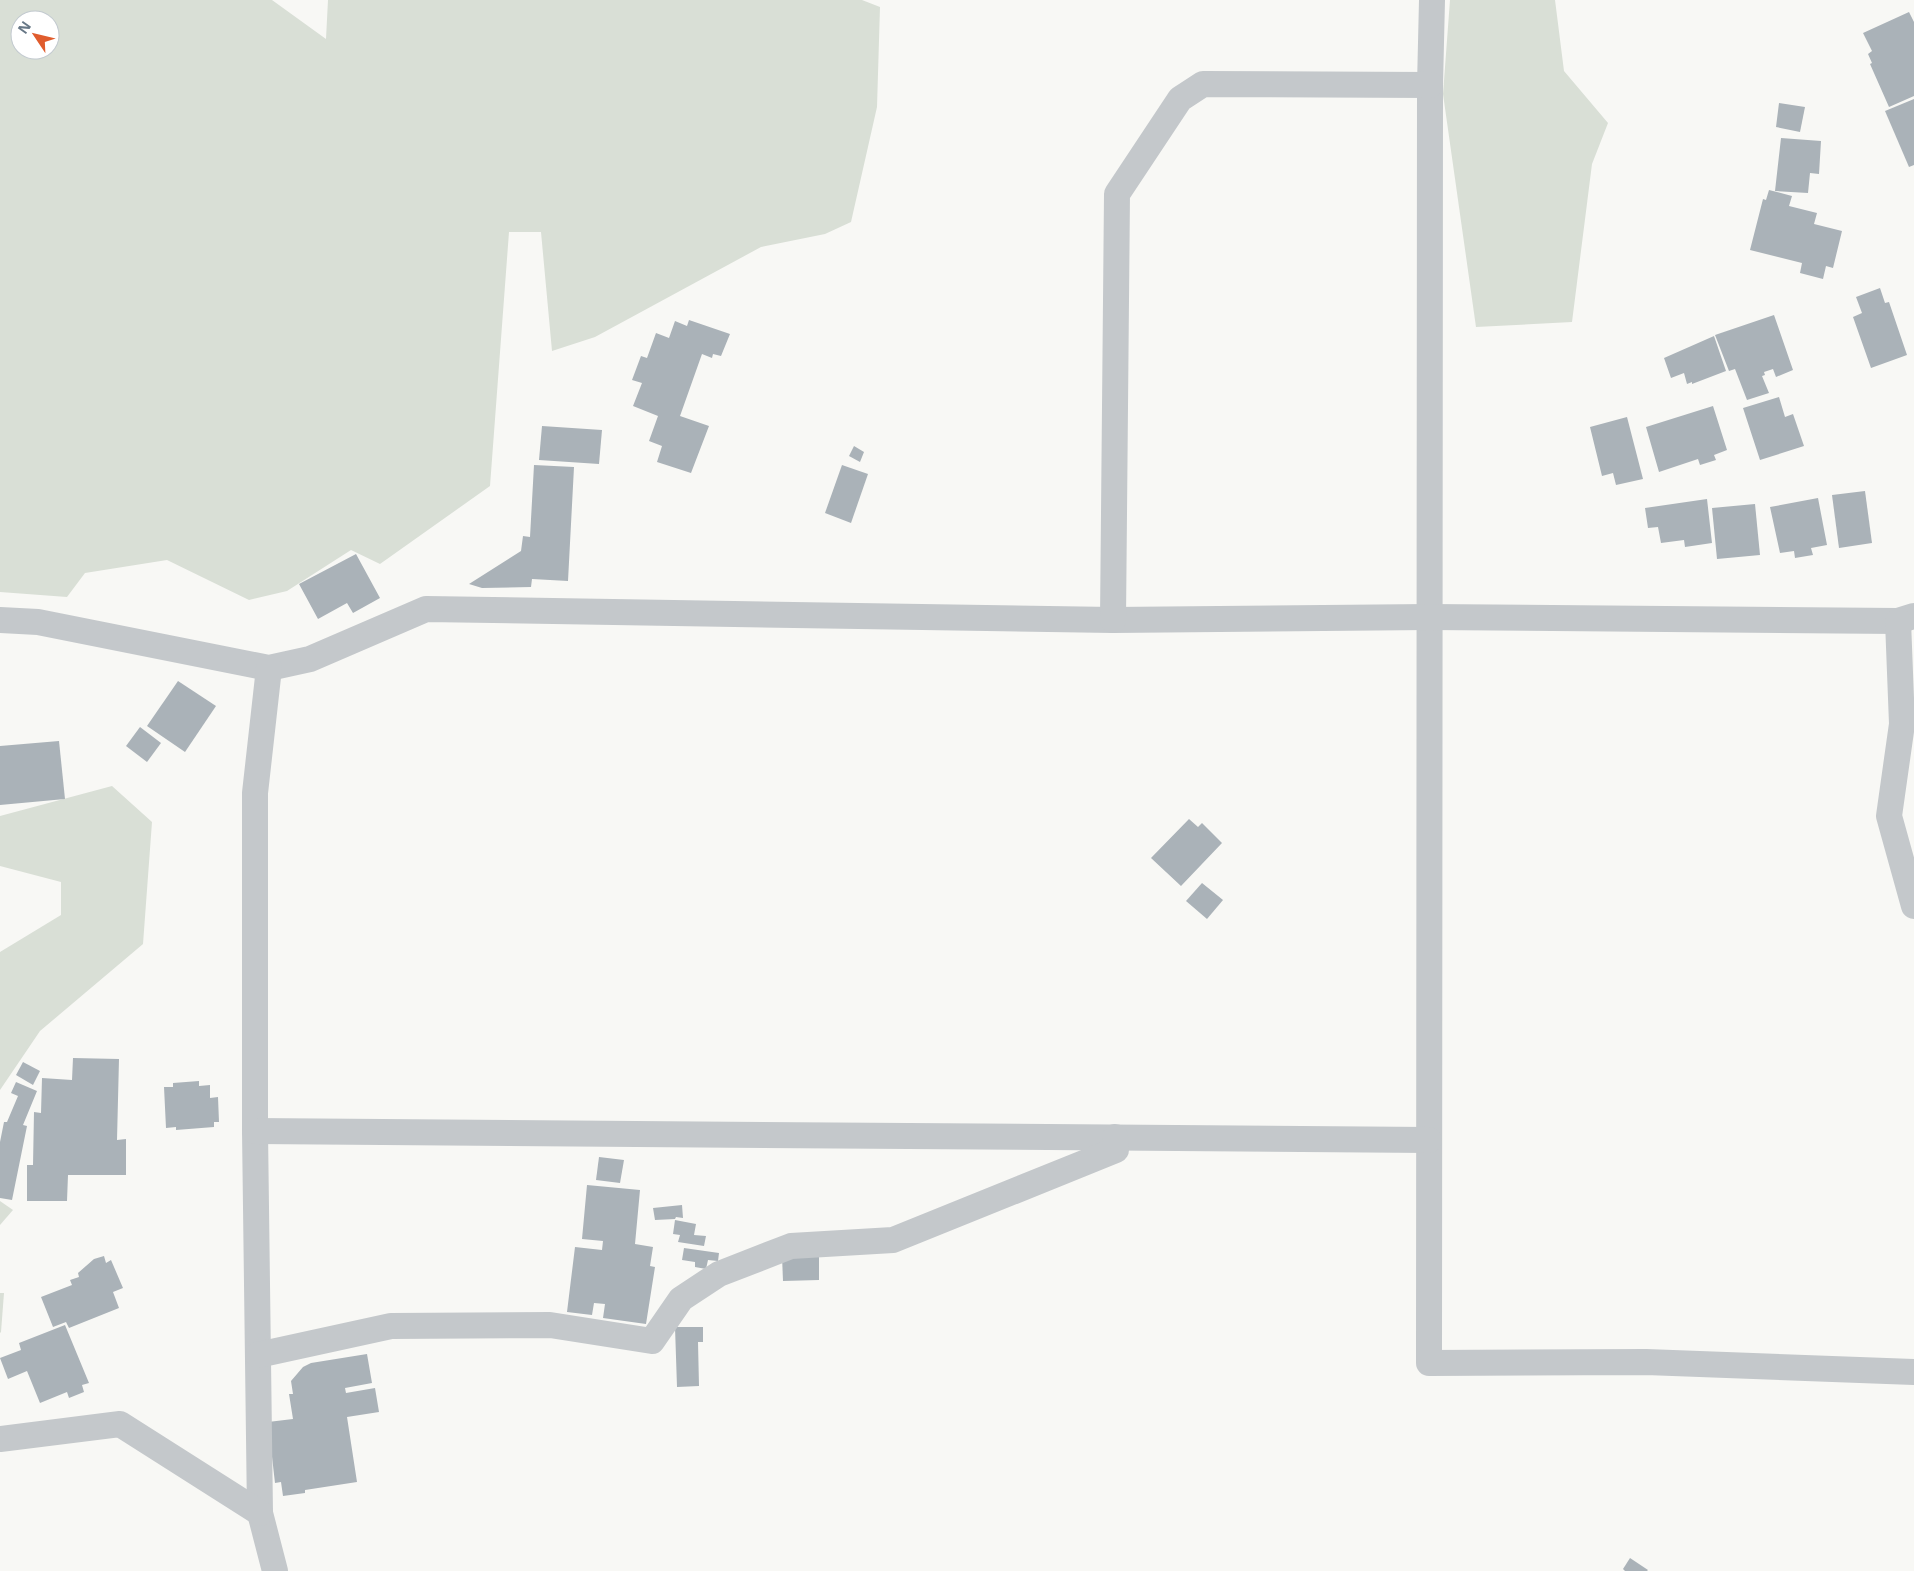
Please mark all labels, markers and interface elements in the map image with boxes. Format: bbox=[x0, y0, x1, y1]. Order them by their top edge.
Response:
north arrow bbox=[10, 10, 60, 60]
text: N bbox=[13, 17, 35, 37]

